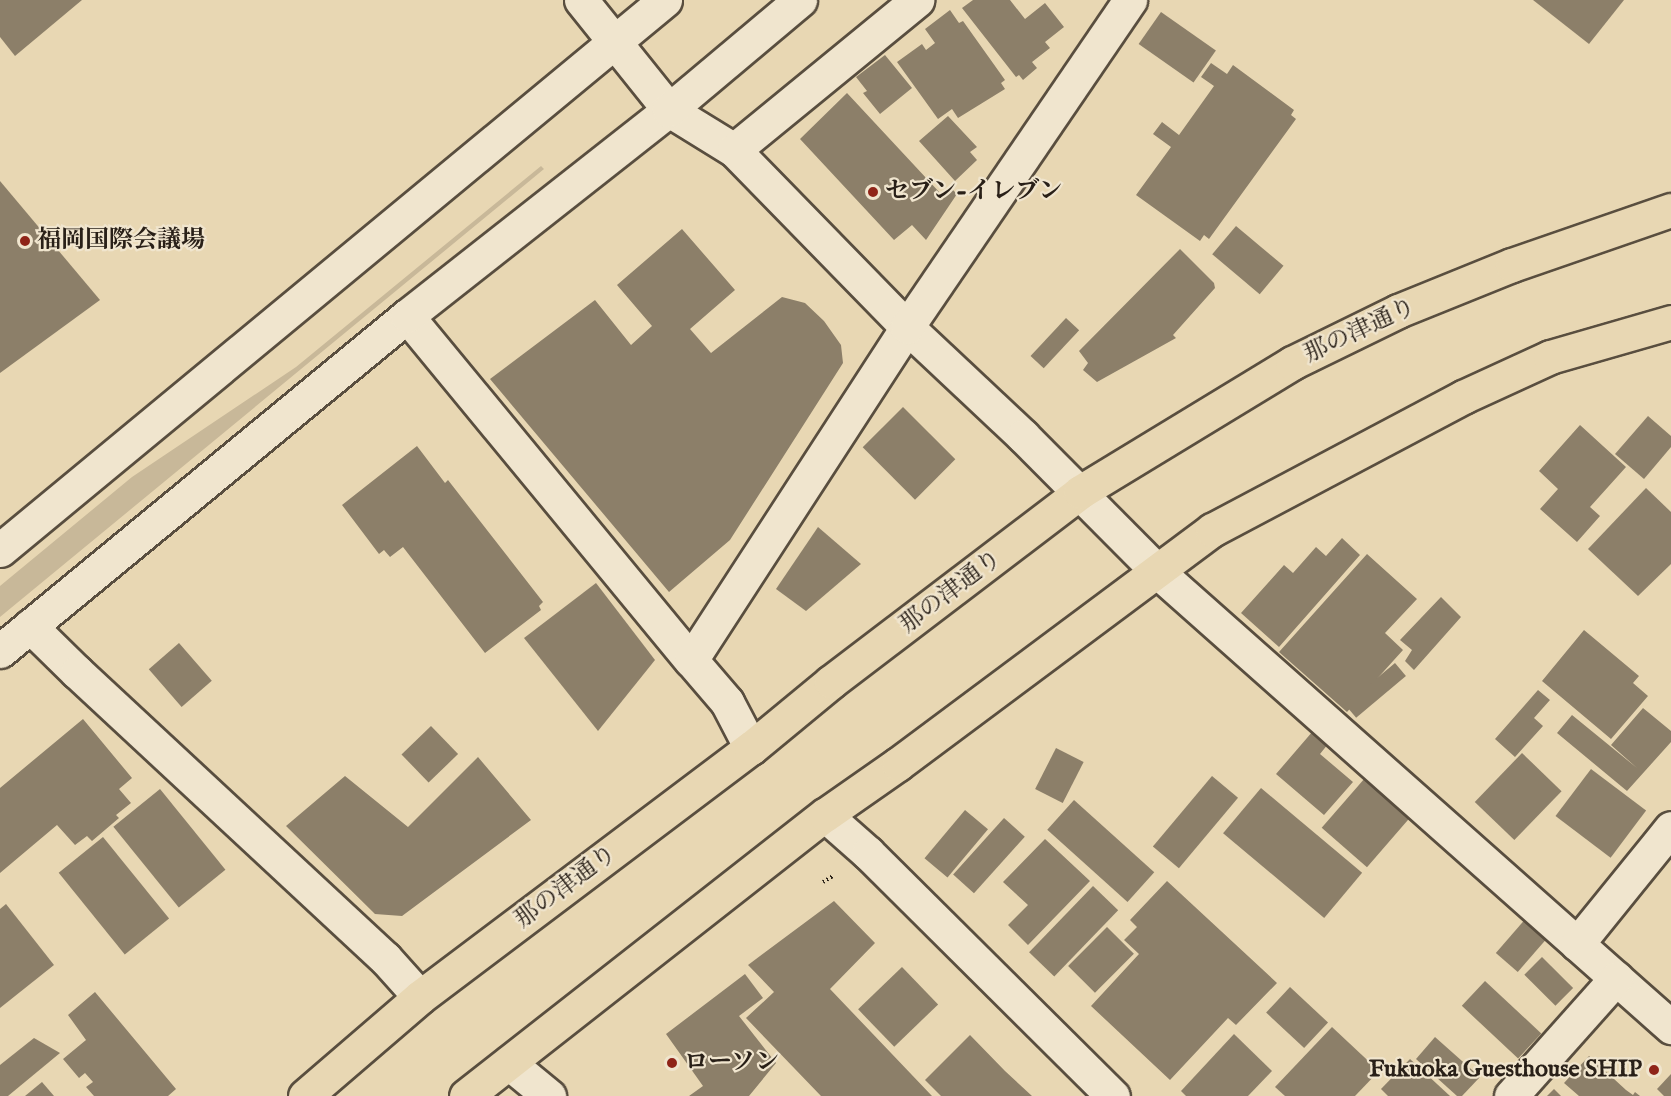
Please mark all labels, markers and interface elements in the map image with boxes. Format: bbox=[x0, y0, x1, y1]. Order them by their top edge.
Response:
place label: セブン-イレブン bbox=[885, 178, 1064, 206]
marker: セブン-イレブン bbox=[866, 185, 880, 199]
place label: 福岡国際会議場 bbox=[37, 227, 205, 255]
marker: 福岡国際会議場 bbox=[18, 234, 32, 248]
street label: 那の津通り bbox=[1300, 293, 1420, 369]
street label: 那の津通り bbox=[894, 544, 1008, 640]
street label: 那の津通り bbox=[509, 839, 623, 935]
place label: ローソン bbox=[684, 1049, 780, 1077]
marker: ローソン bbox=[665, 1056, 679, 1070]
place label: Fukuoka Guesthouse SHIP bbox=[1369, 1056, 1642, 1084]
marker: Fukuoka Guesthouse SHIP bbox=[1647, 1063, 1661, 1077]

